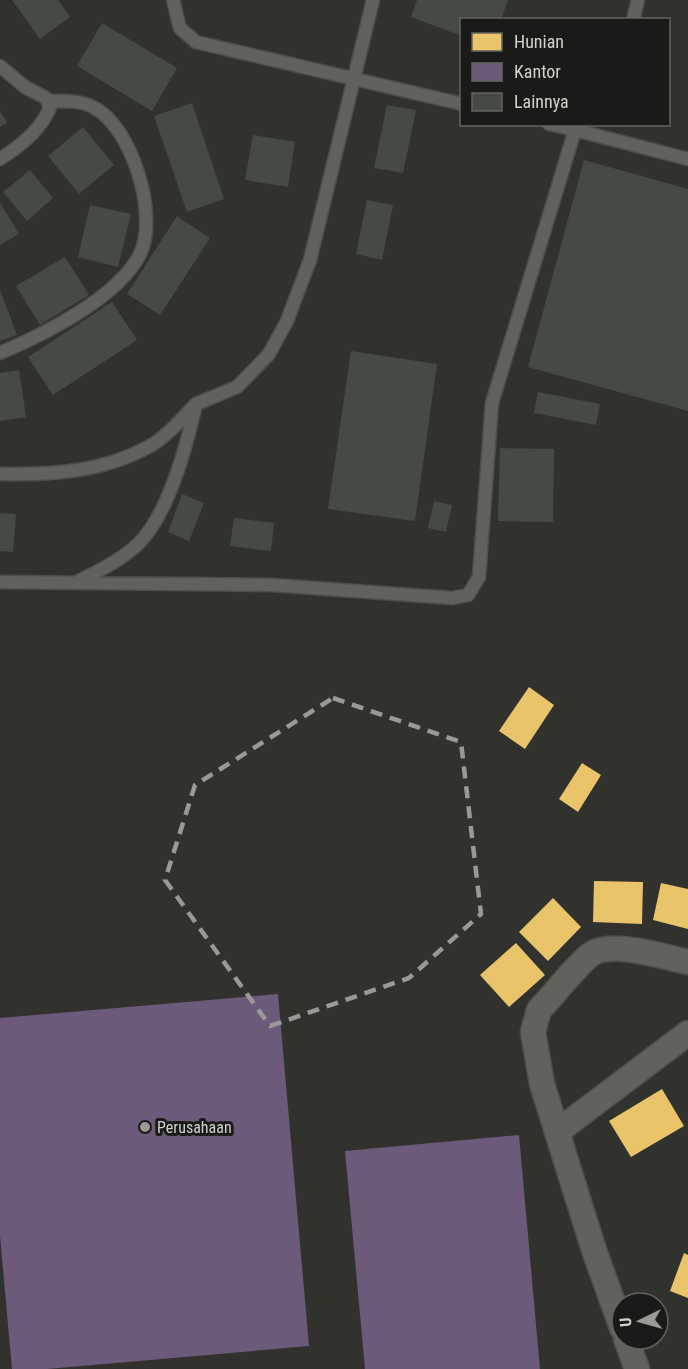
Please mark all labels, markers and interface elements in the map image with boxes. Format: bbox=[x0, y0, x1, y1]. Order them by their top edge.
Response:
legend bbox=[460, 18, 670, 126]
text: Hunian bbox=[514, 31, 564, 52]
text: Kantor bbox=[514, 61, 561, 82]
text: Lainnya bbox=[514, 91, 569, 112]
place label: Perusahaan bbox=[157, 1118, 232, 1137]
marker: Perusahaan bbox=[138, 1120, 152, 1134]
north arrow bbox=[610, 1291, 670, 1351]
text: U bbox=[616, 1317, 635, 1328]

